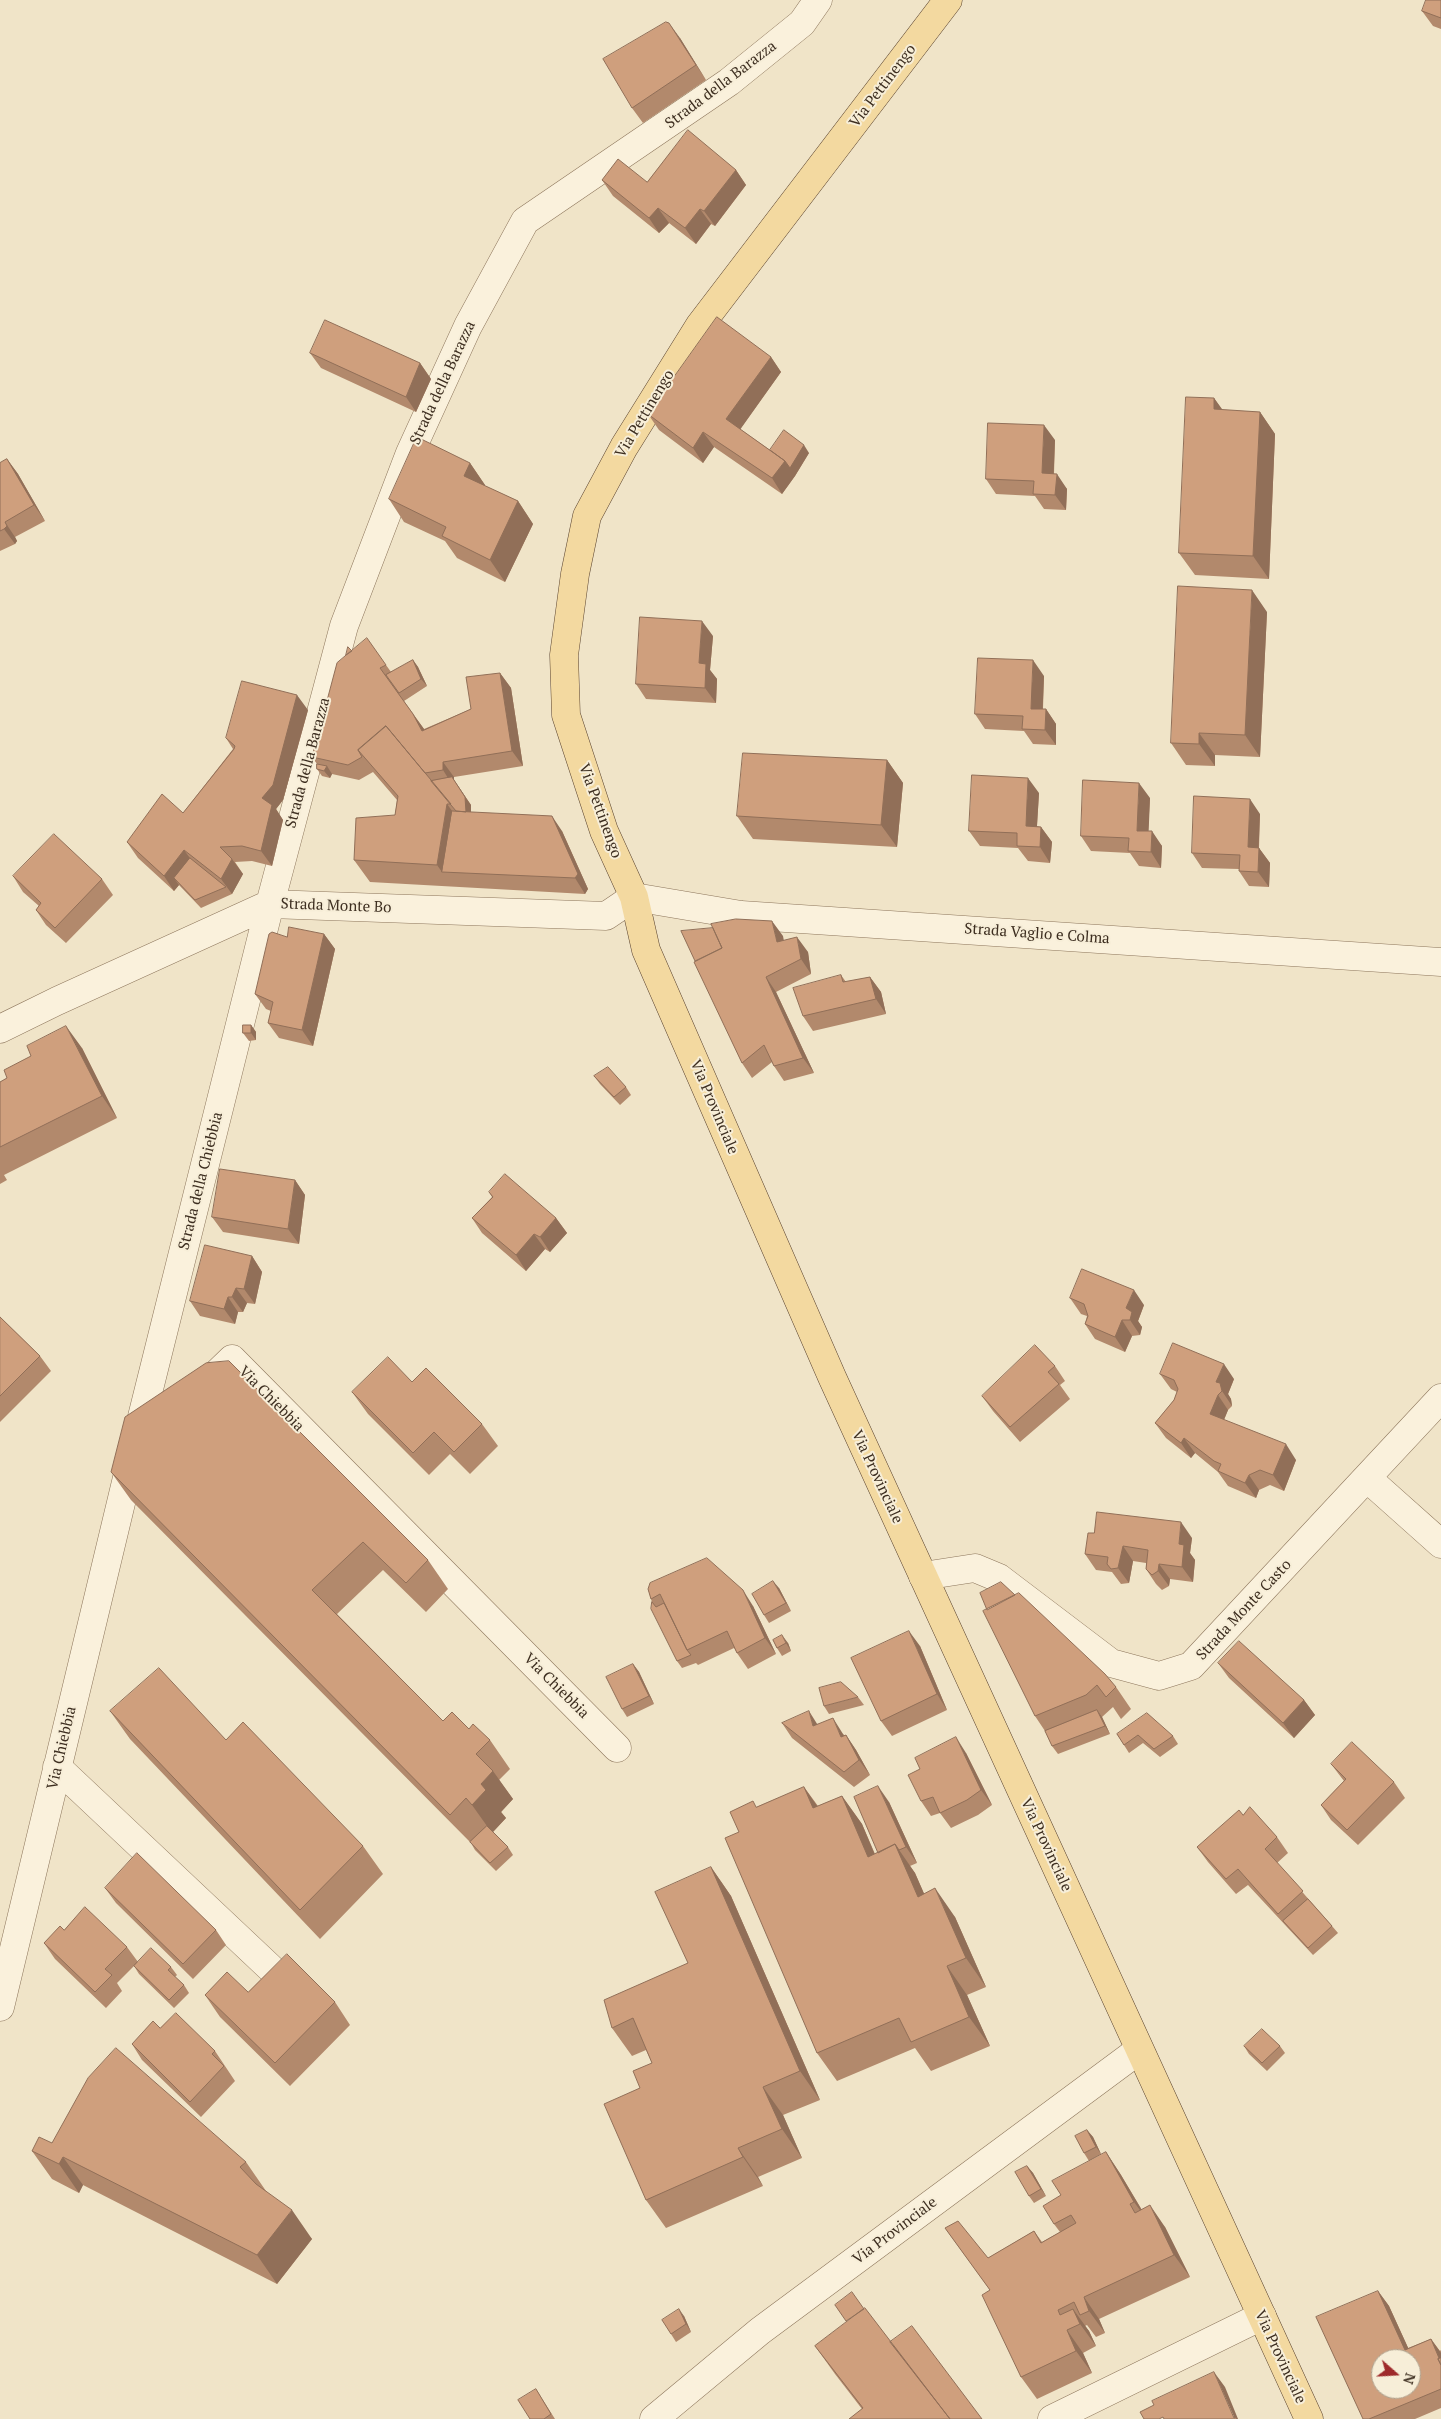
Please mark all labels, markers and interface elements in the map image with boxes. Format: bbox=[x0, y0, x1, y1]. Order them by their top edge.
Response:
street label: Strada della Barazza bbox=[662, 37, 780, 133]
street label: Via Pettinengo bbox=[846, 41, 920, 131]
street label: Strada della Barazza bbox=[406, 318, 480, 448]
street label: Via Pettinengo bbox=[612, 367, 678, 461]
street label: Strada della Barazza bbox=[282, 696, 334, 830]
street label: Via Pettinengo bbox=[575, 761, 625, 861]
street label: Strada Monte Bo bbox=[280, 895, 392, 917]
street label: Strada Vaglio e Colma bbox=[964, 920, 1110, 948]
street label: Via Provinciale bbox=[686, 1057, 742, 1157]
street label: Strada della Chiebbia bbox=[175, 1110, 227, 1252]
street label: Via Chiebbia bbox=[235, 1363, 307, 1435]
street label: Via Provinciale bbox=[848, 1427, 906, 1527]
street label: Strada Monte Casto bbox=[1193, 1556, 1295, 1664]
street label: Via Chiebbia bbox=[520, 1650, 592, 1722]
street label: Via Chiebbia bbox=[44, 1705, 80, 1791]
street label: Via Provinciale bbox=[1017, 1795, 1075, 1895]
street label: Via Provinciale bbox=[849, 2193, 941, 2269]
street label: Via Provinciale bbox=[1251, 2307, 1309, 2407]
north arrow bbox=[1371, 2349, 1421, 2399]
text: N bbox=[1399, 2371, 1420, 2387]

